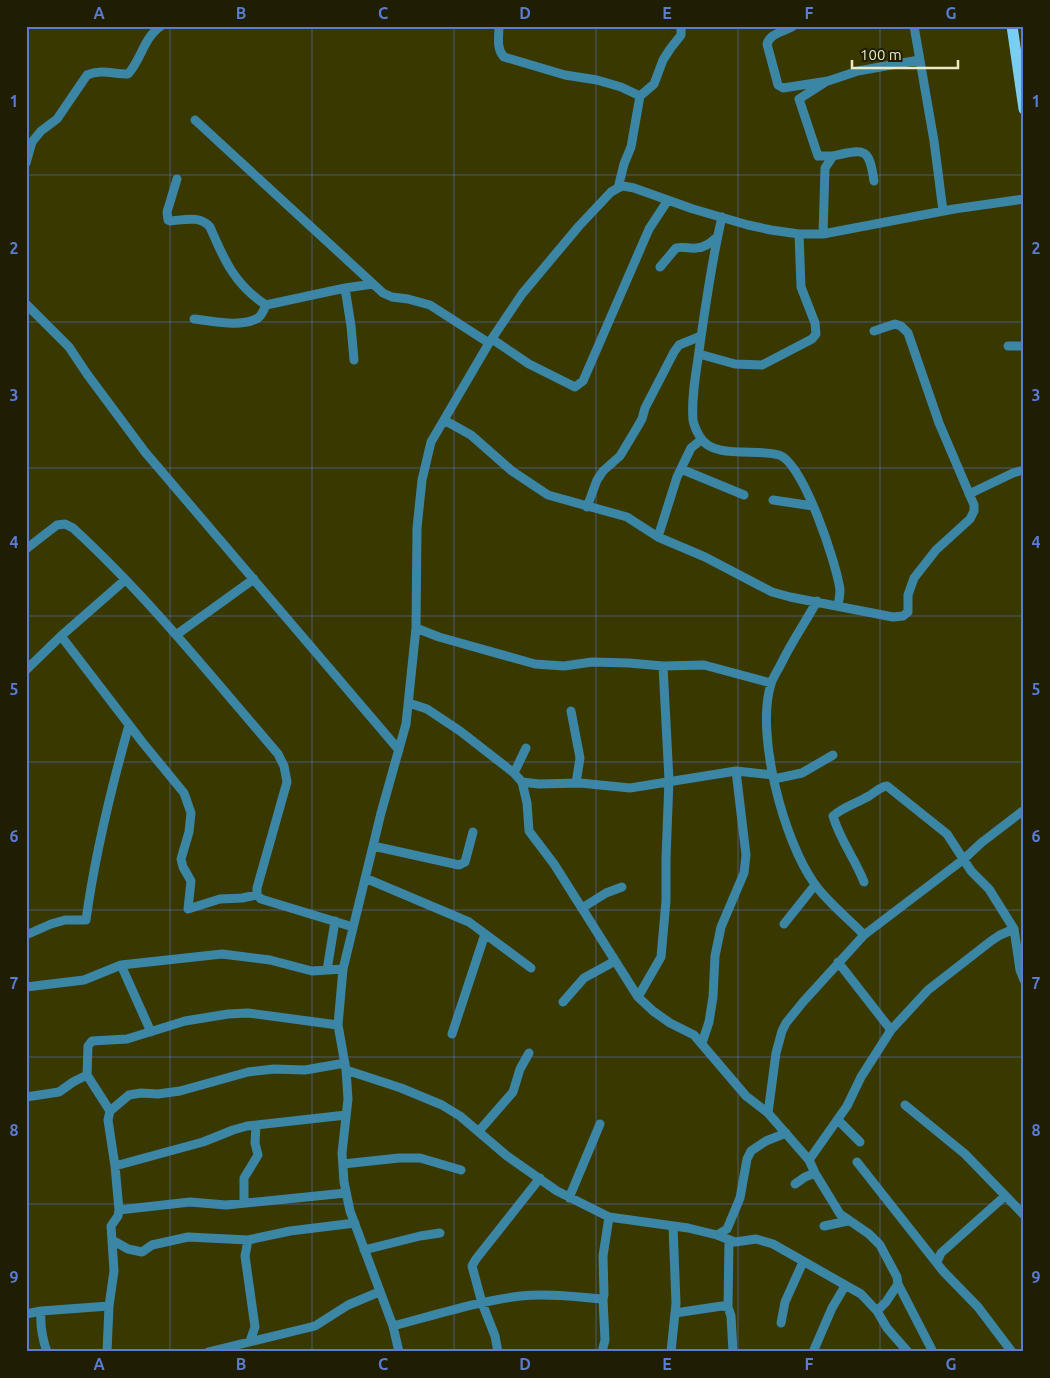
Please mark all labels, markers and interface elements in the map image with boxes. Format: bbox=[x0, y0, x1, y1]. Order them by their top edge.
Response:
text: A bbox=[93, 4, 105, 22]
text: B bbox=[236, 4, 246, 22]
text: C bbox=[378, 4, 388, 22]
text: D bbox=[519, 4, 531, 22]
text: E bbox=[662, 4, 672, 22]
text: F bbox=[805, 4, 814, 22]
text: G bbox=[945, 4, 957, 22]
scale bar bbox=[852, 38, 959, 70]
text: 100 m bbox=[860, 46, 902, 63]
text: 1 bbox=[9, 92, 19, 110]
text: 1 bbox=[1031, 92, 1041, 110]
text: 2 bbox=[9, 239, 19, 257]
text: 2 bbox=[1031, 239, 1041, 257]
text: 3 bbox=[9, 386, 19, 404]
text: 3 bbox=[1031, 386, 1041, 404]
text: 4 bbox=[9, 533, 19, 551]
text: 4 bbox=[1031, 533, 1041, 551]
text: 5 bbox=[9, 680, 19, 698]
text: 5 bbox=[1031, 680, 1041, 698]
text: 6 bbox=[9, 827, 19, 845]
text: 6 bbox=[1031, 827, 1041, 845]
text: 7 bbox=[9, 974, 19, 992]
text: 7 bbox=[1031, 974, 1041, 992]
text: 8 bbox=[9, 1121, 19, 1139]
text: 8 bbox=[1031, 1121, 1041, 1139]
text: 9 bbox=[9, 1268, 19, 1286]
text: 9 bbox=[1031, 1268, 1041, 1286]
text: A bbox=[93, 1355, 105, 1373]
text: B bbox=[236, 1355, 246, 1373]
text: C bbox=[378, 1355, 388, 1373]
text: D bbox=[519, 1355, 531, 1373]
text: E bbox=[662, 1355, 672, 1373]
text: F bbox=[805, 1355, 814, 1373]
text: G bbox=[945, 1355, 957, 1373]

